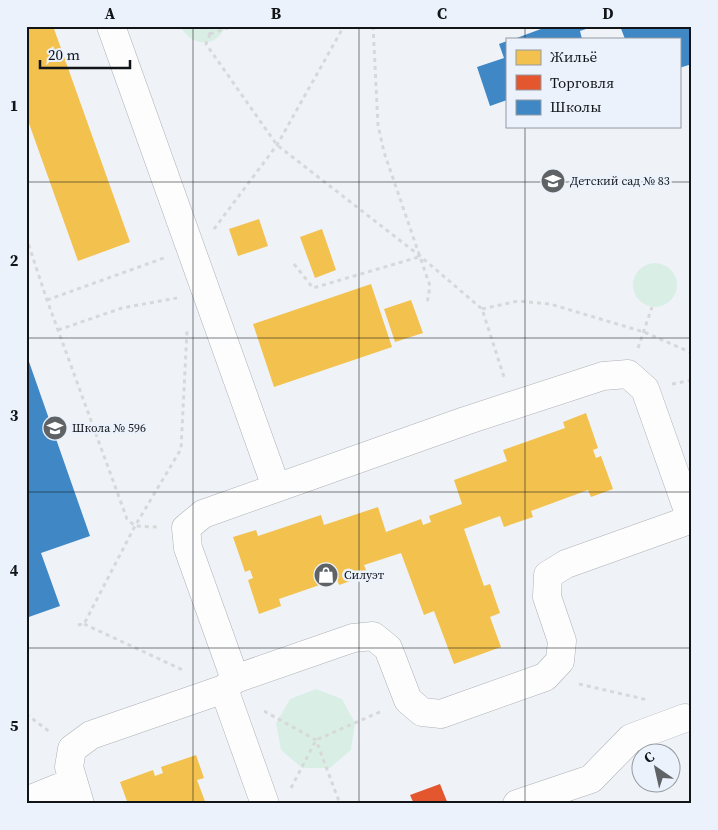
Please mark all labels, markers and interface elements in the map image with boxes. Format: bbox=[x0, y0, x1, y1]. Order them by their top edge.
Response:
text: A bbox=[105, 2, 116, 24]
text: B bbox=[271, 2, 282, 24]
text: C bbox=[437, 2, 447, 24]
text: D bbox=[602, 2, 614, 24]
scale bar bbox=[40, 38, 130, 70]
legend bbox=[506, 38, 680, 128]
text: 20 m bbox=[48, 44, 80, 65]
text: Жильё bbox=[550, 46, 598, 67]
text: Торговля bbox=[550, 72, 614, 93]
text: 1 bbox=[10, 94, 18, 116]
text: Школы bbox=[550, 96, 601, 117]
school or university icon: Детский сад № 83 bbox=[540, 168, 566, 194]
place label: Детский сад № 83 bbox=[570, 173, 670, 189]
text: 2 bbox=[10, 249, 19, 271]
text: 3 bbox=[10, 404, 19, 426]
school or university icon: Школа № 596 bbox=[42, 415, 68, 441]
place label: Школа № 596 bbox=[72, 420, 146, 436]
text: 4 bbox=[10, 559, 19, 581]
shop icon: Силуэт bbox=[313, 562, 339, 588]
place label: Силуэт bbox=[344, 567, 385, 583]
text: 5 bbox=[10, 714, 19, 736]
north arrow bbox=[630, 742, 680, 792]
text: С bbox=[640, 746, 658, 768]

